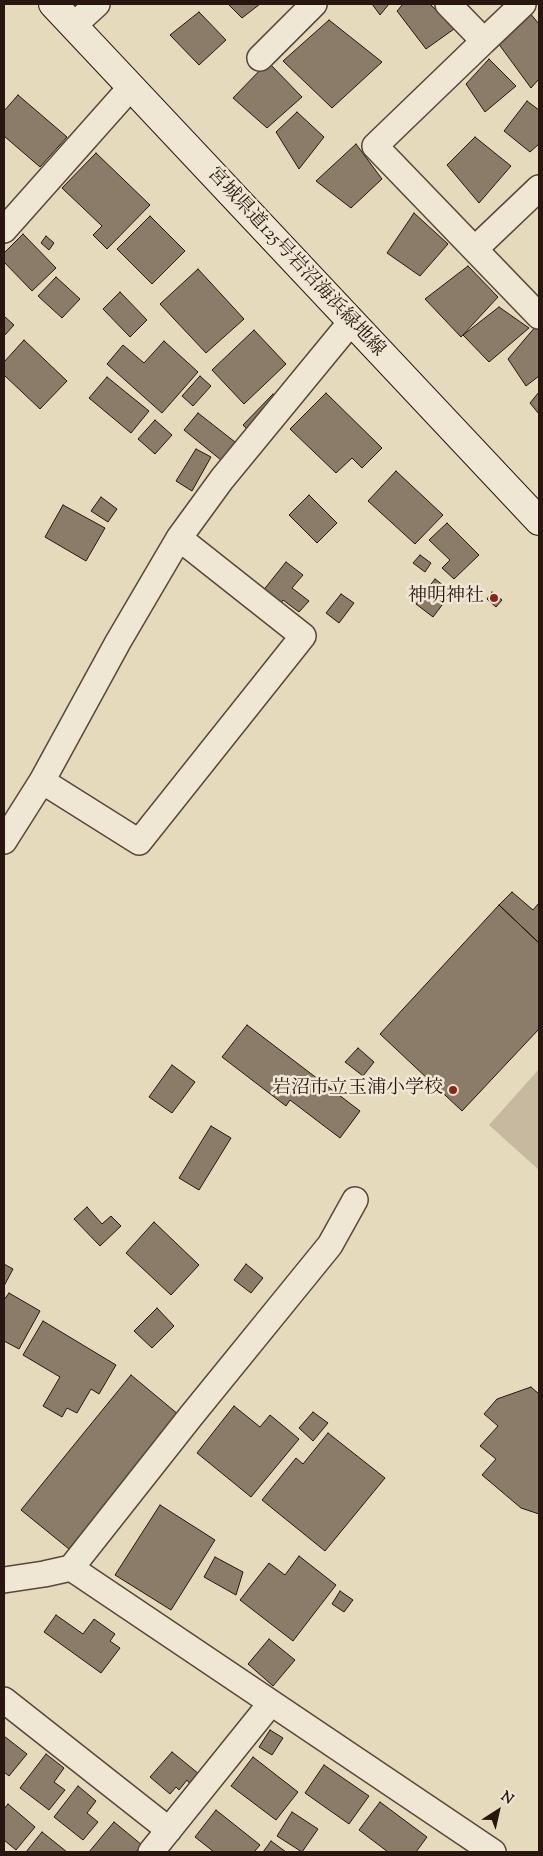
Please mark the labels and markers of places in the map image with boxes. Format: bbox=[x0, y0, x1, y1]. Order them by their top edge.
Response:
place label: 神明神社 bbox=[408, 587, 484, 609]
marker: 神明神社 bbox=[488, 592, 500, 604]
place label: 岩沼市立玉浦小学校 bbox=[272, 1079, 443, 1101]
marker: 岩沼市立玉浦小学校 bbox=[447, 1084, 459, 1096]

